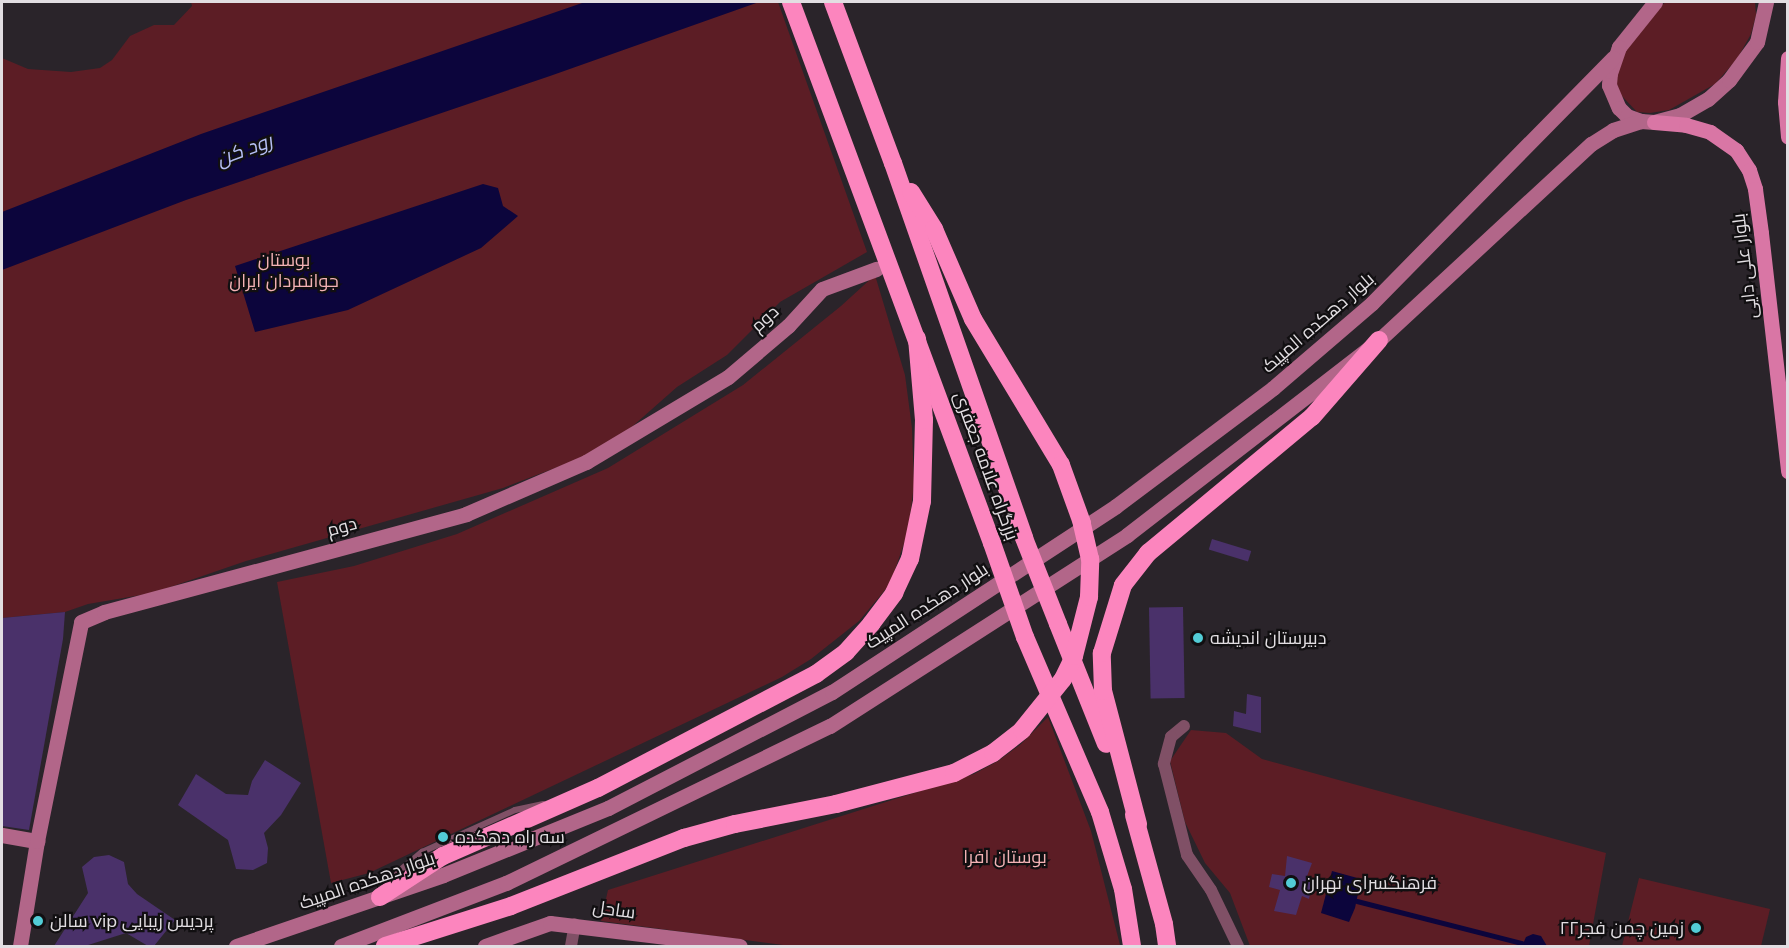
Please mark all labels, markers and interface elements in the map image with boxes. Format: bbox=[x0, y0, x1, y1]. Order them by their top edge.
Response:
water label: رود کن bbox=[213, 128, 275, 170]
street label: بلوار علی دایی bbox=[1728, 212, 1762, 320]
park label: بوستان جوانمردان ایران bbox=[229, 250, 339, 292]
street label: بلوار دهکده المپیک bbox=[1257, 268, 1379, 378]
street label: دوم bbox=[747, 301, 783, 337]
street label: بزرگراه علامه جعفری bbox=[949, 389, 1023, 543]
street label: دوم bbox=[325, 513, 359, 541]
street label: بلوار دهکده المپیک bbox=[862, 558, 992, 654]
place label: دبیرستان اندیشه bbox=[1210, 627, 1326, 649]
marker: دبیرستان اندیشه bbox=[1191, 631, 1205, 645]
place label: سه راه دهکده bbox=[455, 826, 565, 848]
marker: سه راه دهکده bbox=[436, 830, 450, 844]
park label: بوستان افرا bbox=[963, 846, 1047, 868]
street label: بلوار دهکده المپیک bbox=[296, 848, 438, 914]
place label: فرهنگسرای تهران bbox=[1303, 872, 1437, 894]
marker: فرهنگسرای تهران bbox=[1284, 876, 1298, 890]
street label: ساحل bbox=[591, 896, 637, 924]
place label: سالن vip پردیس زیبایی bbox=[50, 910, 213, 932]
marker: سالن vip پردیس زیبایی bbox=[31, 914, 45, 928]
place label: زمین چمن فجر۲۲ bbox=[1560, 917, 1684, 939]
marker: زمین چمن فجر۲۲ bbox=[1689, 921, 1703, 935]

